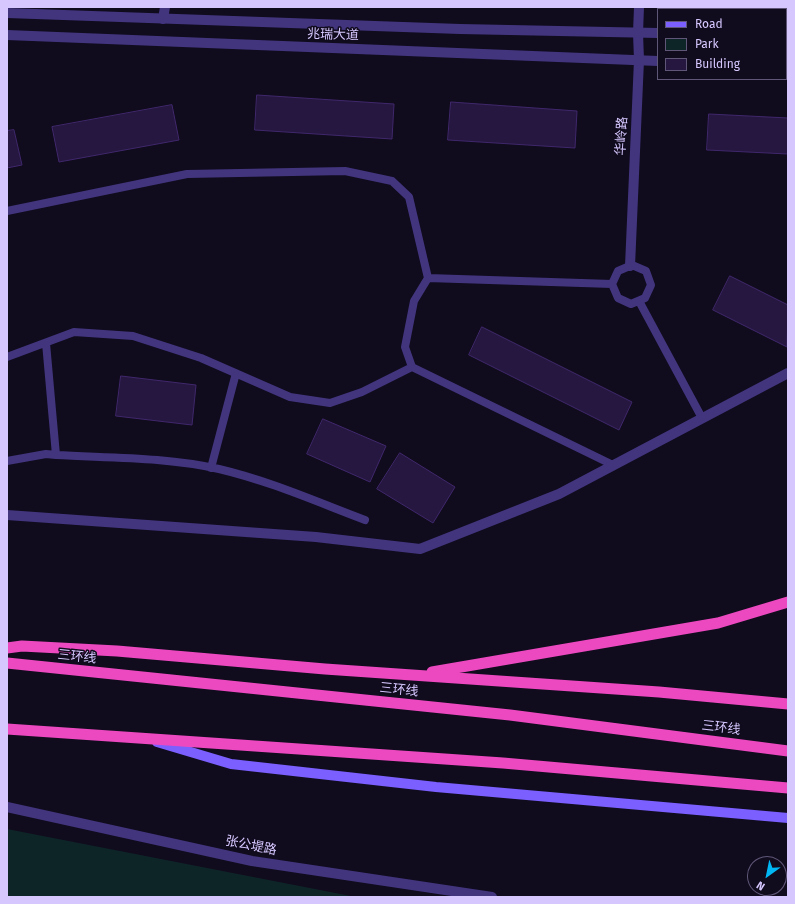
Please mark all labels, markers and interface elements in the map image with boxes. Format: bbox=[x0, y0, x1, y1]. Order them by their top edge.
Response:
legend bbox=[657, 8, 787, 80]
text: Road bbox=[695, 17, 723, 31]
street label: 兆瑞大道 bbox=[307, 26, 359, 44]
text: Park bbox=[695, 37, 719, 51]
text: Building bbox=[695, 57, 740, 71]
street label: 华岭路 bbox=[613, 116, 631, 156]
street label: 三环线 bbox=[57, 647, 97, 667]
street label: 三环线 bbox=[379, 680, 419, 700]
street label: 三环线 bbox=[701, 718, 741, 738]
street label: 张公堤路 bbox=[224, 833, 278, 859]
north arrow bbox=[747, 856, 787, 896]
text: N bbox=[754, 878, 767, 893]

